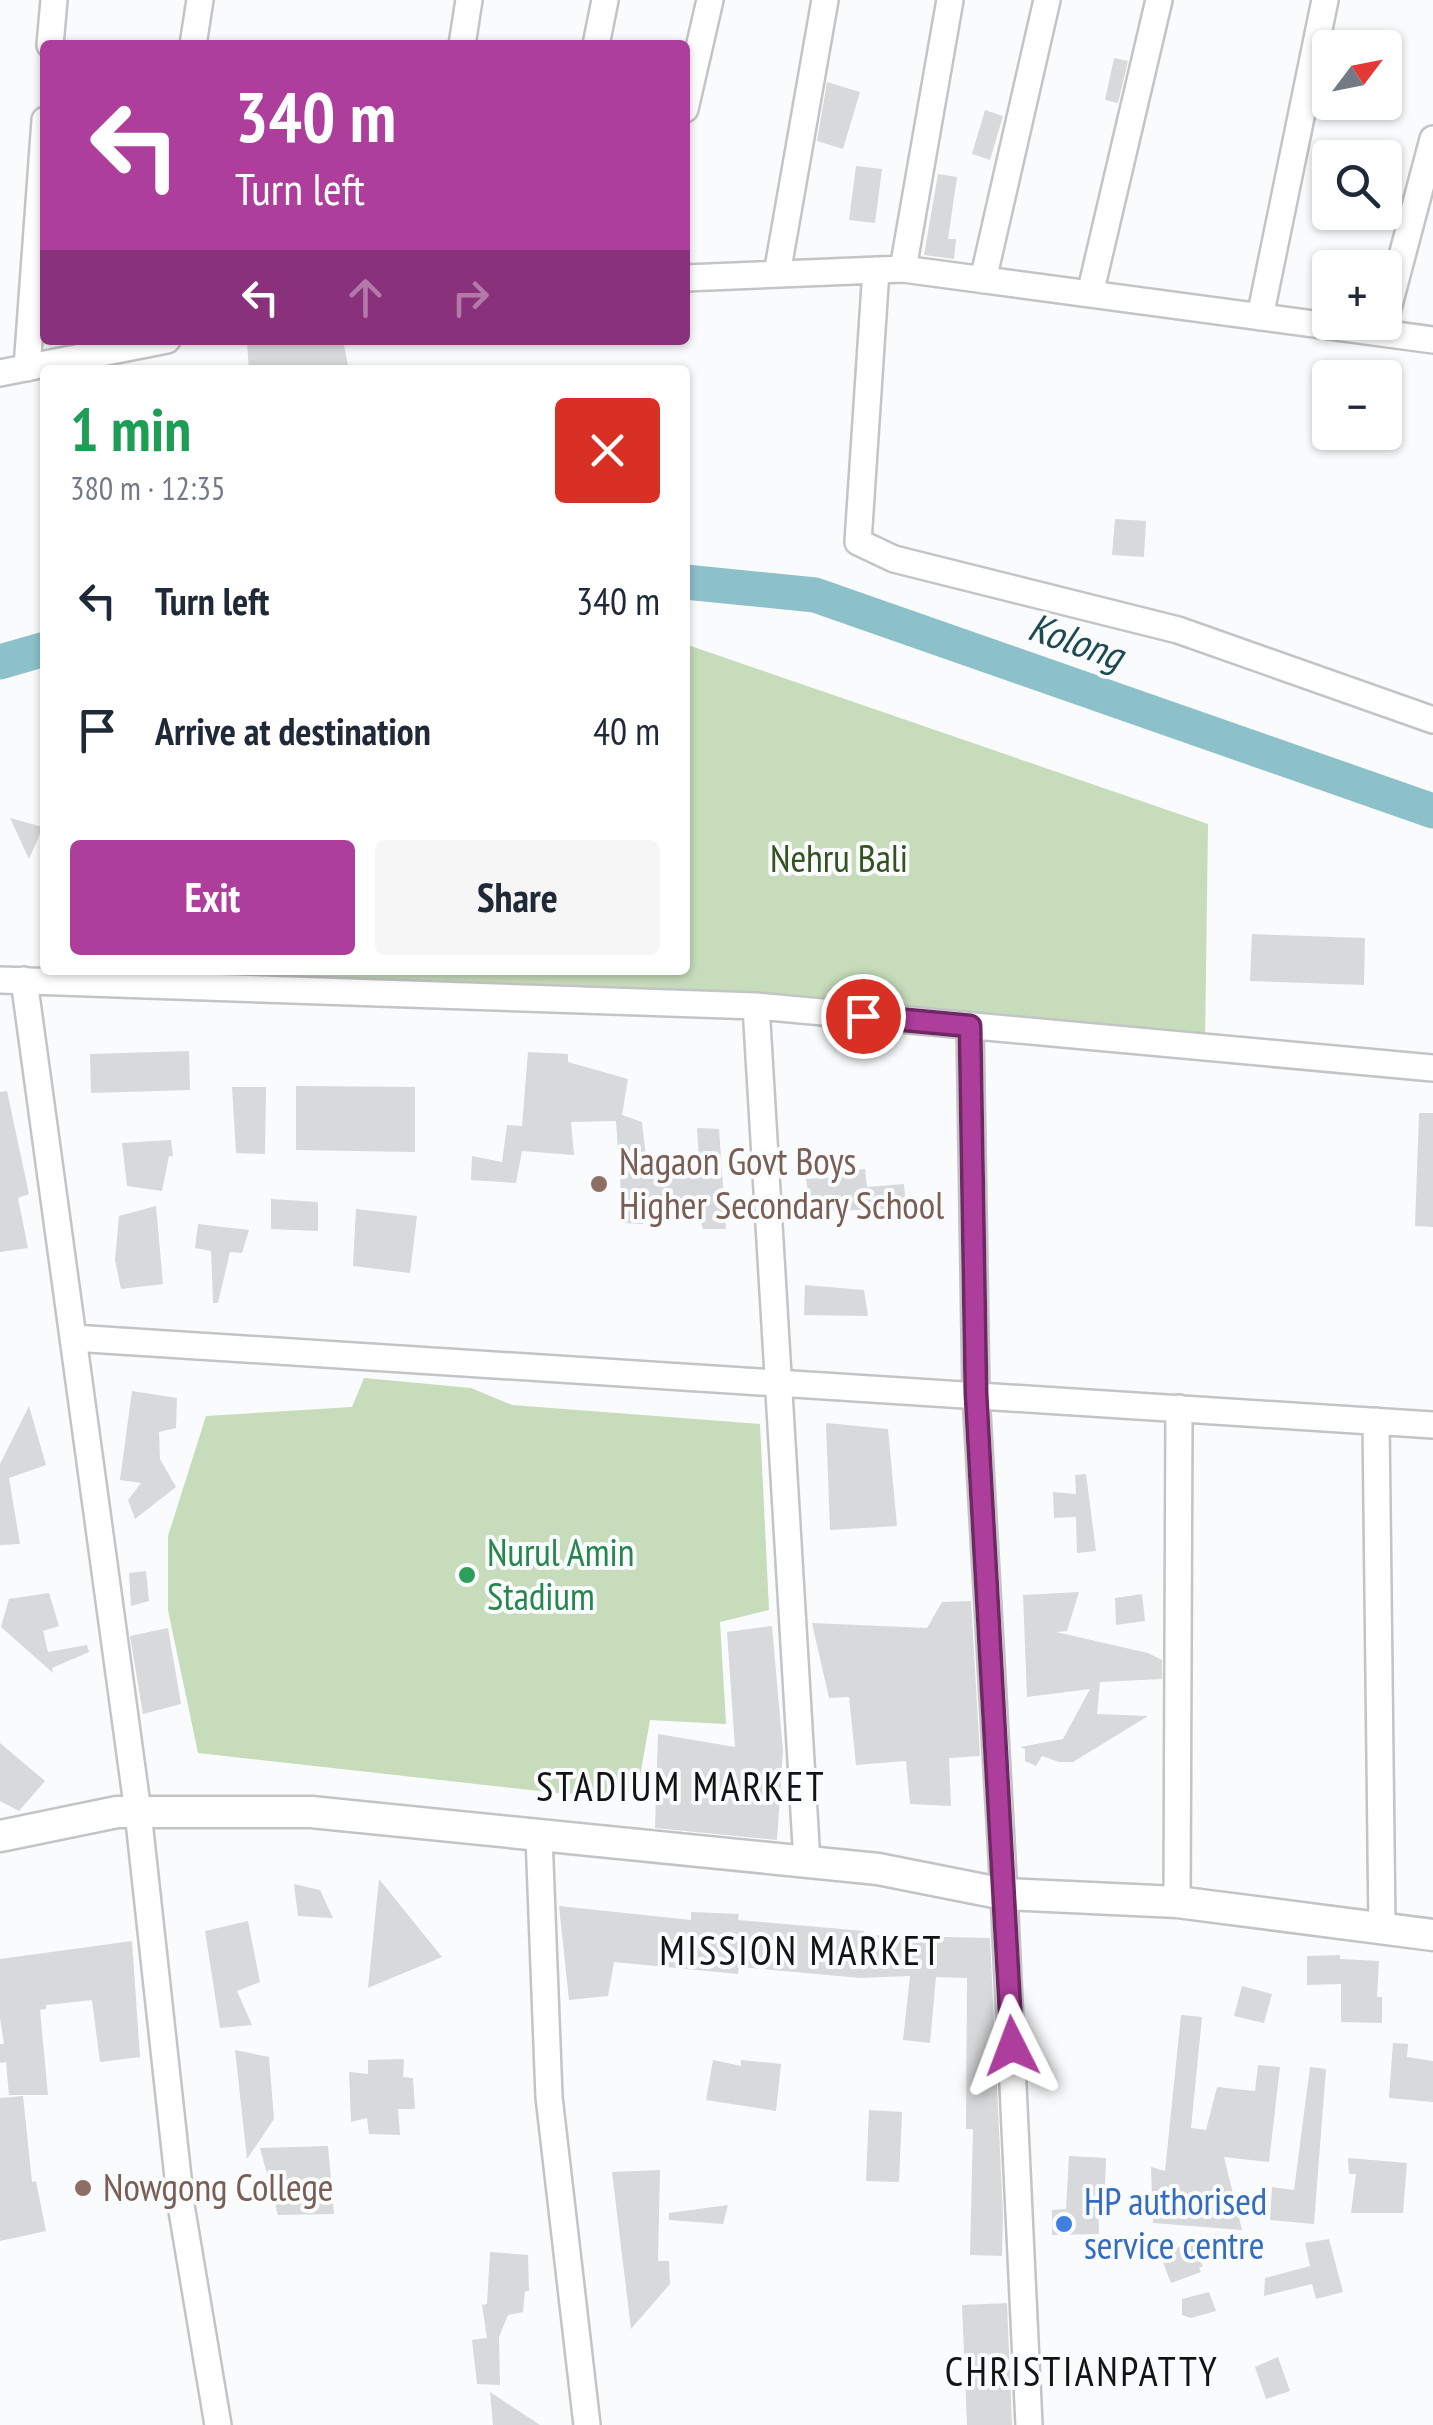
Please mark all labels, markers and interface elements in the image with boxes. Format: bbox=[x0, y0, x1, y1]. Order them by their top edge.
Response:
north arrow bbox=[1312, 30, 1402, 120]
map controls bbox=[1312, 30, 1402, 450]
text: 340 m bbox=[235, 71, 396, 161]
icon: left bbox=[70, 80, 200, 210]
button: search bbox=[1312, 140, 1402, 230]
text: Turn left bbox=[235, 159, 365, 217]
button: + bbox=[1312, 250, 1402, 340]
icon: left bbox=[233, 270, 288, 325]
icon: ahead bbox=[338, 270, 393, 325]
icon: right bbox=[443, 270, 498, 325]
button: − bbox=[1312, 360, 1402, 450]
text: 1 min bbox=[70, 390, 191, 468]
button: close bbox=[555, 398, 660, 503]
text: 380 m · 12:35 bbox=[70, 467, 225, 509]
icon: left bbox=[70, 573, 125, 628]
text: Turn left bbox=[155, 576, 269, 625]
text: 340 m bbox=[576, 576, 660, 625]
water label: Kolong bbox=[1022, 600, 1133, 681]
icon: arrive bbox=[70, 703, 125, 758]
text: Arrive at destination bbox=[155, 706, 431, 755]
text: 40 m bbox=[593, 706, 660, 755]
park label: Nehru Bali bbox=[770, 833, 908, 882]
button: Exit bbox=[70, 840, 355, 955]
button: Share bbox=[375, 840, 660, 955]
pin bbox=[821, 974, 906, 1059]
icon: arrive bbox=[836, 989, 891, 1044]
place label: Nagaon Govt Boys Higher Secondary School bbox=[619, 1136, 944, 1229]
marker: Nagaon Govt Boys Higher Secondary School bbox=[588, 1173, 610, 1195]
place label: Nurul Amin Stadium bbox=[487, 1527, 634, 1620]
marker: Nurul Amin Stadium bbox=[456, 1564, 478, 1586]
district label: STADIUM MARKET bbox=[536, 1760, 826, 1812]
district label: MISSION MARKET bbox=[659, 1924, 943, 1976]
position arrow bbox=[960, 1994, 1064, 2098]
place label: Nowgong College bbox=[103, 2162, 334, 2211]
place label: HP authorised service centre bbox=[1084, 2176, 1267, 2269]
marker: Nowgong College bbox=[72, 2177, 94, 2199]
marker: HP authorised service centre bbox=[1053, 2213, 1075, 2235]
district label: CHRISTIANPATTY bbox=[945, 2345, 1219, 2397]

